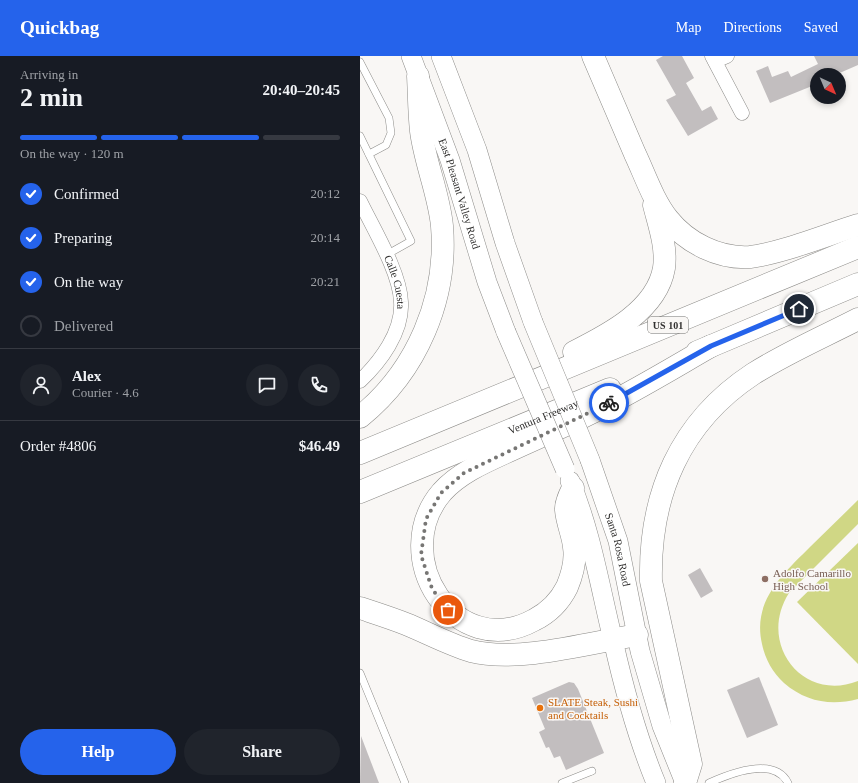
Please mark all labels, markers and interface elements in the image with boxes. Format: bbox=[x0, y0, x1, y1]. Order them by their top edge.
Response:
text: Quickbag bbox=[20, 17, 99, 38]
text: Map bbox=[676, 20, 701, 35]
text: Directions bbox=[723, 20, 782, 35]
text: Saved bbox=[804, 20, 838, 35]
text: Arriving in bbox=[20, 67, 78, 82]
north arrow bbox=[810, 68, 846, 104]
map controls bbox=[810, 68, 846, 104]
text: 20:40–20:45 bbox=[263, 82, 340, 98]
text: 2 min bbox=[20, 83, 83, 112]
street label: East Pleasant Valley Road bbox=[436, 137, 483, 251]
text: On the way · 120 m bbox=[20, 146, 124, 161]
icon: check bbox=[20, 183, 42, 205]
text: Confirmed bbox=[54, 186, 119, 202]
text: 20:12 bbox=[310, 186, 340, 201]
icon: check bbox=[20, 227, 42, 249]
text: Preparing bbox=[54, 230, 112, 246]
text: 20:14 bbox=[310, 230, 340, 245]
street label: Calle Cuesta bbox=[382, 253, 407, 310]
icon: check bbox=[20, 271, 42, 293]
text: On the way bbox=[54, 274, 123, 290]
text: 20:21 bbox=[310, 274, 340, 289]
pin bbox=[782, 292, 816, 326]
icon: home bbox=[788, 298, 810, 320]
road number: US 101 bbox=[648, 317, 688, 333]
text: Delivered bbox=[54, 318, 113, 334]
button: person bbox=[20, 364, 62, 406]
button: chat bbox=[246, 364, 288, 406]
button: phone bbox=[298, 364, 340, 406]
text: Alex bbox=[72, 368, 101, 384]
courier bbox=[589, 383, 629, 423]
text: Courier · 4.6 bbox=[72, 385, 139, 400]
icon: bike bbox=[598, 392, 620, 414]
street label: Ventura Freeway bbox=[506, 397, 580, 436]
text: Order #4806 bbox=[20, 438, 96, 454]
text: $46.49 bbox=[299, 438, 340, 454]
street label: Santa Rosa Road bbox=[603, 511, 633, 588]
place label: Adolfo Camarillo High School bbox=[773, 567, 851, 592]
marker: Adolfo Camarillo High School bbox=[760, 574, 770, 584]
pin bbox=[431, 593, 465, 627]
icon: bag bbox=[437, 599, 459, 621]
place label: SLATE Steak, Sushi and Cocktails bbox=[548, 696, 638, 721]
marker: SLATE Steak, Sushi and Cocktails bbox=[535, 703, 545, 713]
button: Help bbox=[20, 729, 176, 775]
button: Share bbox=[184, 729, 340, 775]

